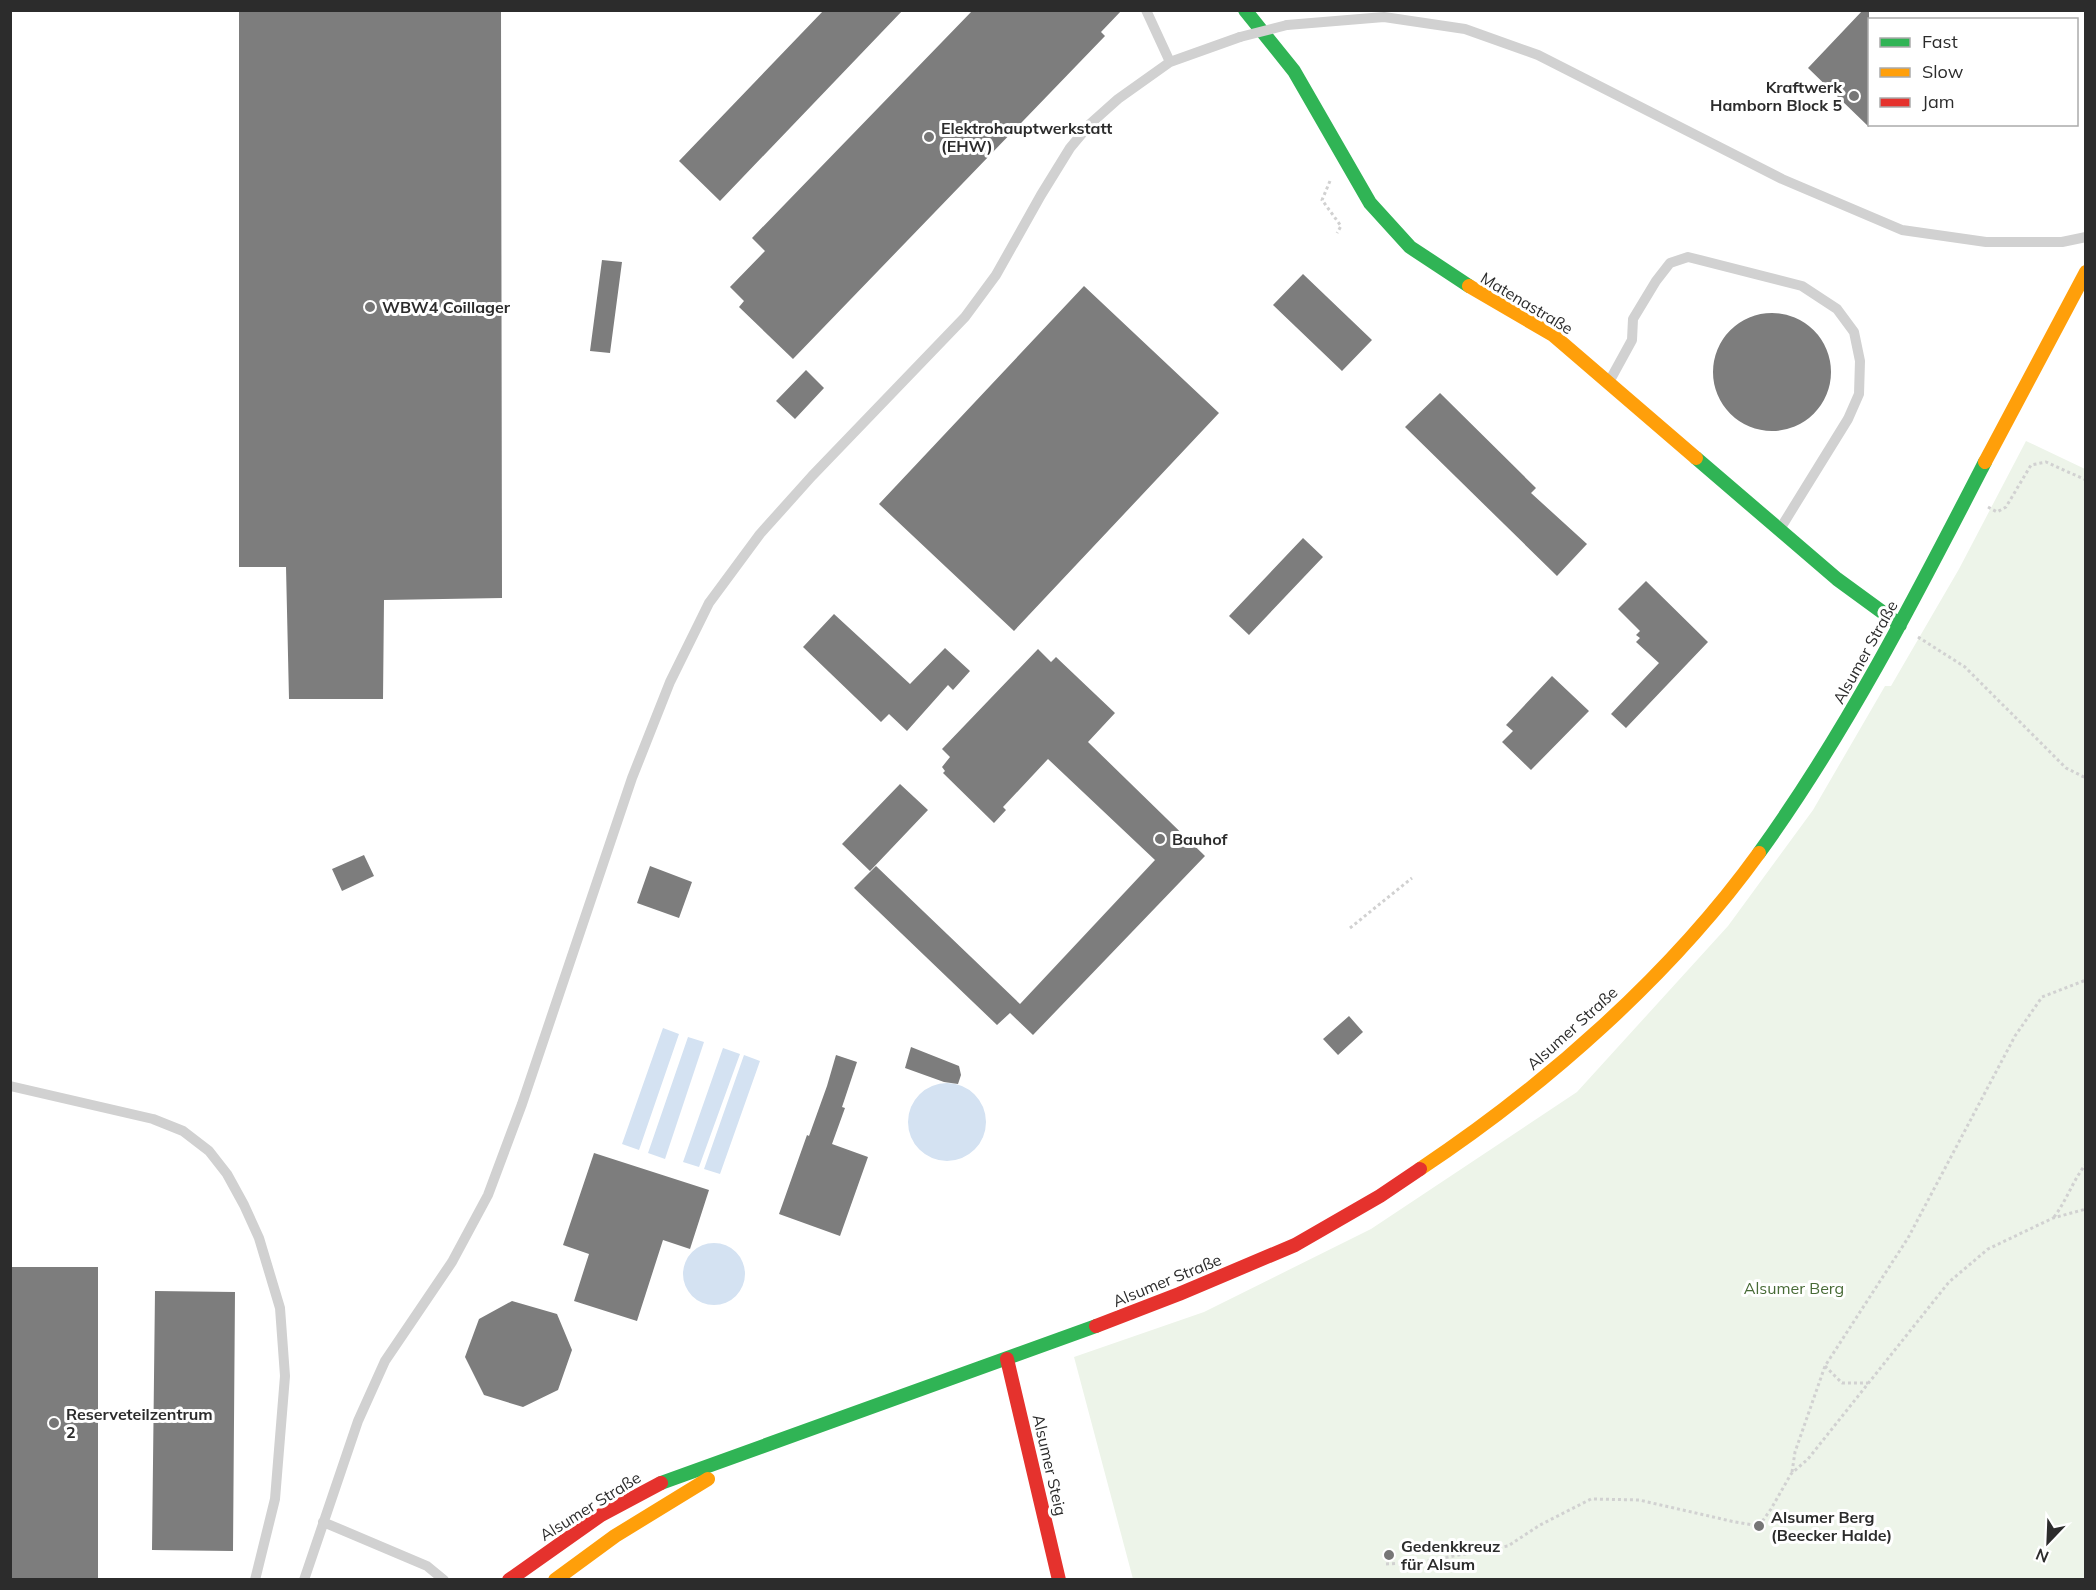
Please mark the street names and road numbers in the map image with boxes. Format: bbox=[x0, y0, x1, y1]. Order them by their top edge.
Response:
street label: Matenastraße bbox=[1477, 268, 1577, 338]
street label: Alsumer Straße bbox=[1828, 597, 1902, 707]
street label: Alsumer Straße bbox=[1523, 982, 1621, 1074]
street label: Alsumer Straße bbox=[1110, 1249, 1224, 1311]
street label: Alsumer Steig bbox=[1029, 1413, 1071, 1517]
street label: Alsumer Straße bbox=[536, 1467, 644, 1545]

